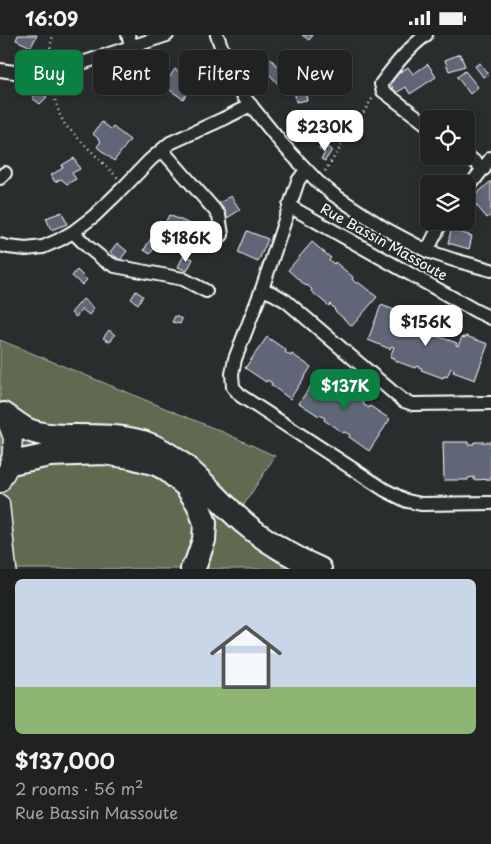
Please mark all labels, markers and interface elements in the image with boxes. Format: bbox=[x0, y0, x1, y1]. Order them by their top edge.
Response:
text: 16:09 bbox=[25, 4, 78, 32]
chip: Buy bbox=[15, 50, 83, 95]
chip: Rent bbox=[93, 50, 169, 95]
chip: Filters bbox=[179, 50, 268, 95]
chip: New bbox=[278, 50, 352, 95]
pin: $230K bbox=[290, 109, 360, 152]
map controls bbox=[420, 110, 475, 230]
button: locate bbox=[420, 110, 475, 165]
text: $230K bbox=[297, 114, 353, 138]
button: layers bbox=[420, 175, 475, 230]
street label: Rue Bassin Massoute bbox=[317, 198, 452, 285]
pin: $186K bbox=[151, 221, 221, 263]
text: $186K bbox=[161, 225, 211, 249]
pin: $156K bbox=[391, 305, 461, 347]
text: $156K bbox=[401, 309, 451, 333]
pin: $137K bbox=[310, 369, 380, 411]
text: $137K bbox=[321, 373, 369, 397]
icon: home bbox=[201, 612, 291, 702]
text: $137,000 bbox=[15, 744, 115, 776]
text: 2 rooms · 56 m² bbox=[15, 776, 144, 800]
text: Rue Bassin Massoute bbox=[15, 800, 178, 824]

